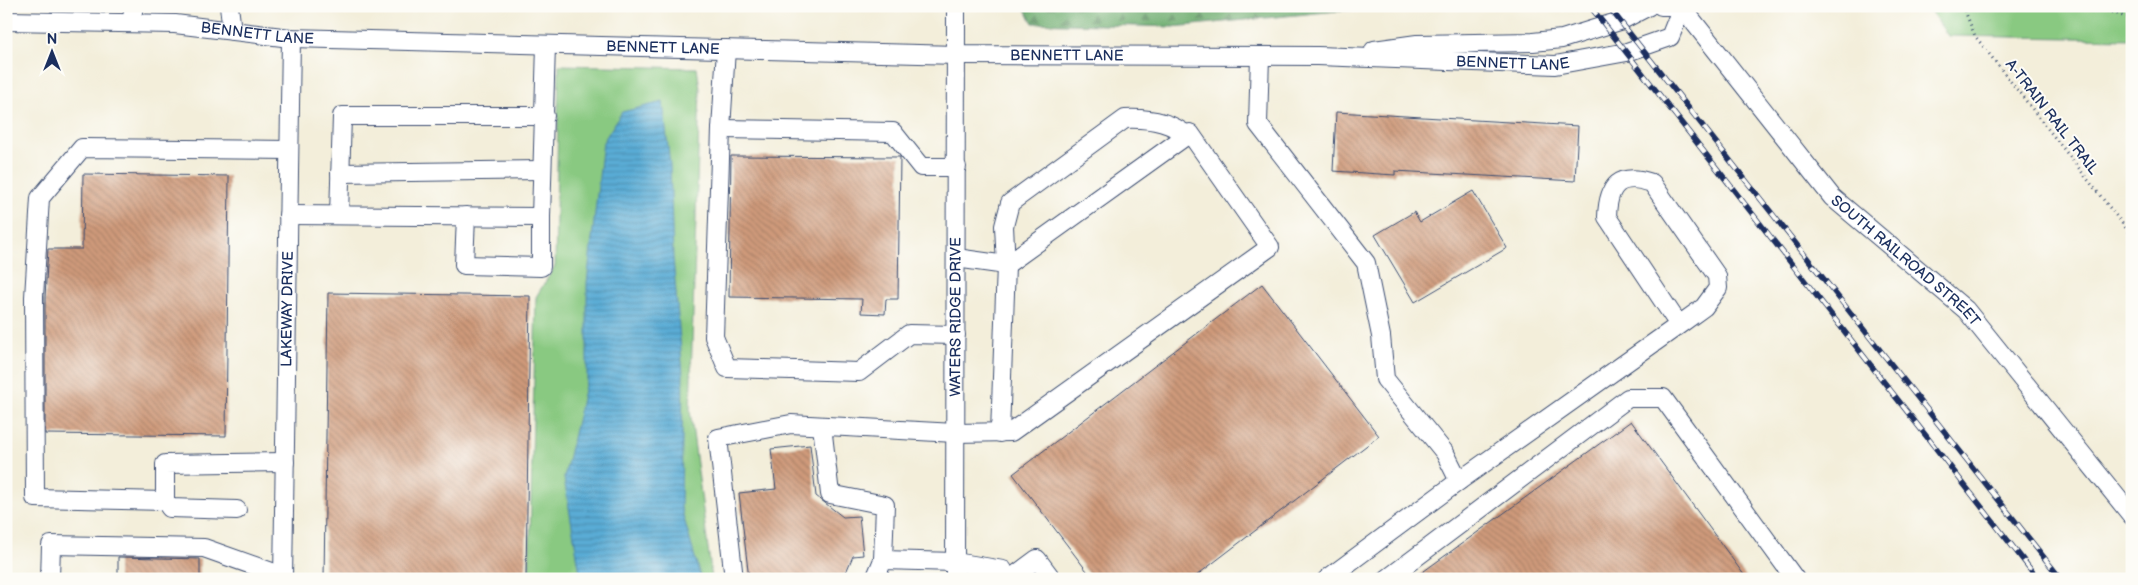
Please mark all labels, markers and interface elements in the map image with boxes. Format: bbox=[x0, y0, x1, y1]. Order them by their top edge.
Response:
street label: BENNETT LANE bbox=[200, 18, 314, 48]
north arrow bbox=[28, 28, 78, 78]
text: N bbox=[47, 31, 57, 48]
street label: BENNETT LANE bbox=[606, 37, 720, 58]
street label: BENNETT LANE bbox=[1010, 46, 1124, 65]
street label: BENNETT LANE bbox=[1456, 52, 1571, 75]
street label: A-TRAIN RAIL TRAIL bbox=[2001, 56, 2103, 179]
street label: SOUTH RAILROAD STREET bbox=[1827, 191, 1985, 330]
street label: WATERS RIDGE DRIVE bbox=[946, 237, 965, 397]
street label: LAKEWAY DRIVE bbox=[277, 251, 297, 367]

